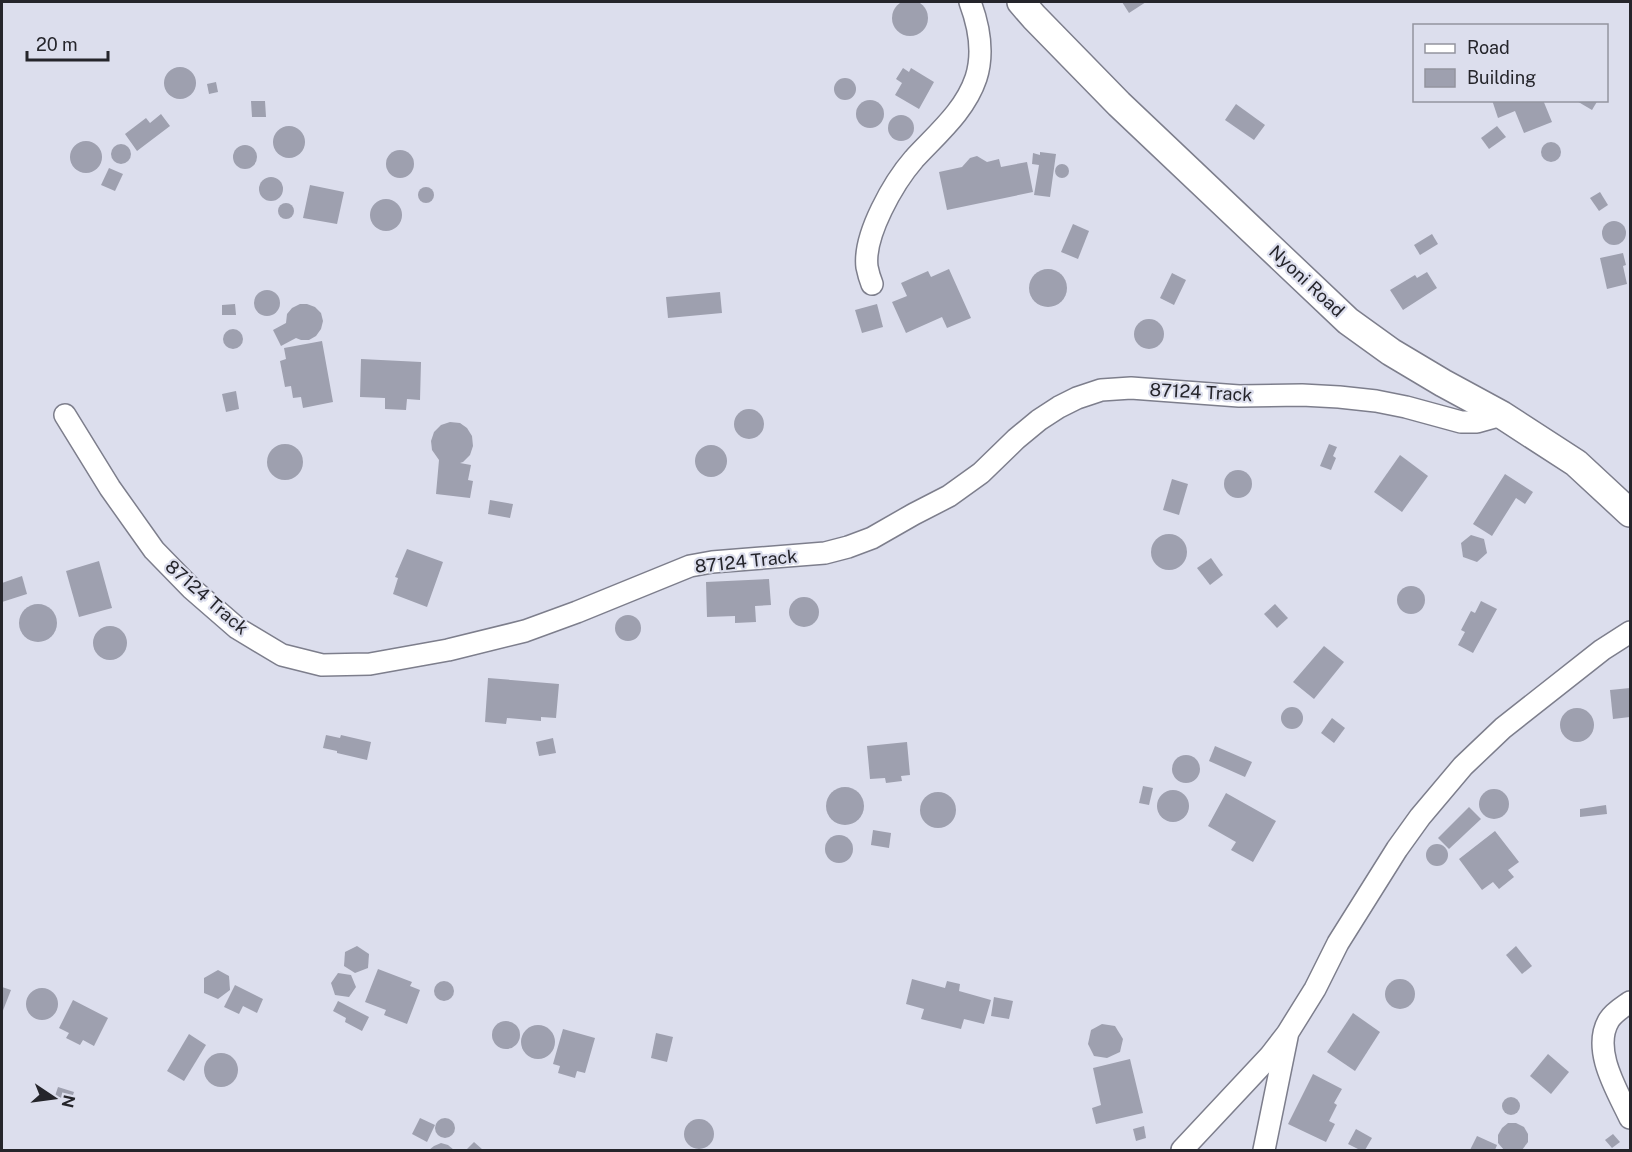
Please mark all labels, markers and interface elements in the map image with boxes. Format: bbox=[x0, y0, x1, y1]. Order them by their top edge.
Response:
scale bar bbox=[27, 24, 108, 62]
legend bbox=[1413, 24, 1608, 102]
text: 20 m bbox=[36, 34, 78, 55]
text: Road bbox=[1467, 37, 1510, 58]
text: Building bbox=[1467, 67, 1536, 88]
street label: Nyoni Road bbox=[1265, 241, 1349, 321]
street label: 87124 Track bbox=[1149, 379, 1253, 405]
street label: 87124 Track bbox=[694, 545, 798, 577]
street label: 87124 Track bbox=[161, 555, 253, 639]
north arrow bbox=[24, 1068, 84, 1128]
text: N bbox=[57, 1093, 79, 1109]

